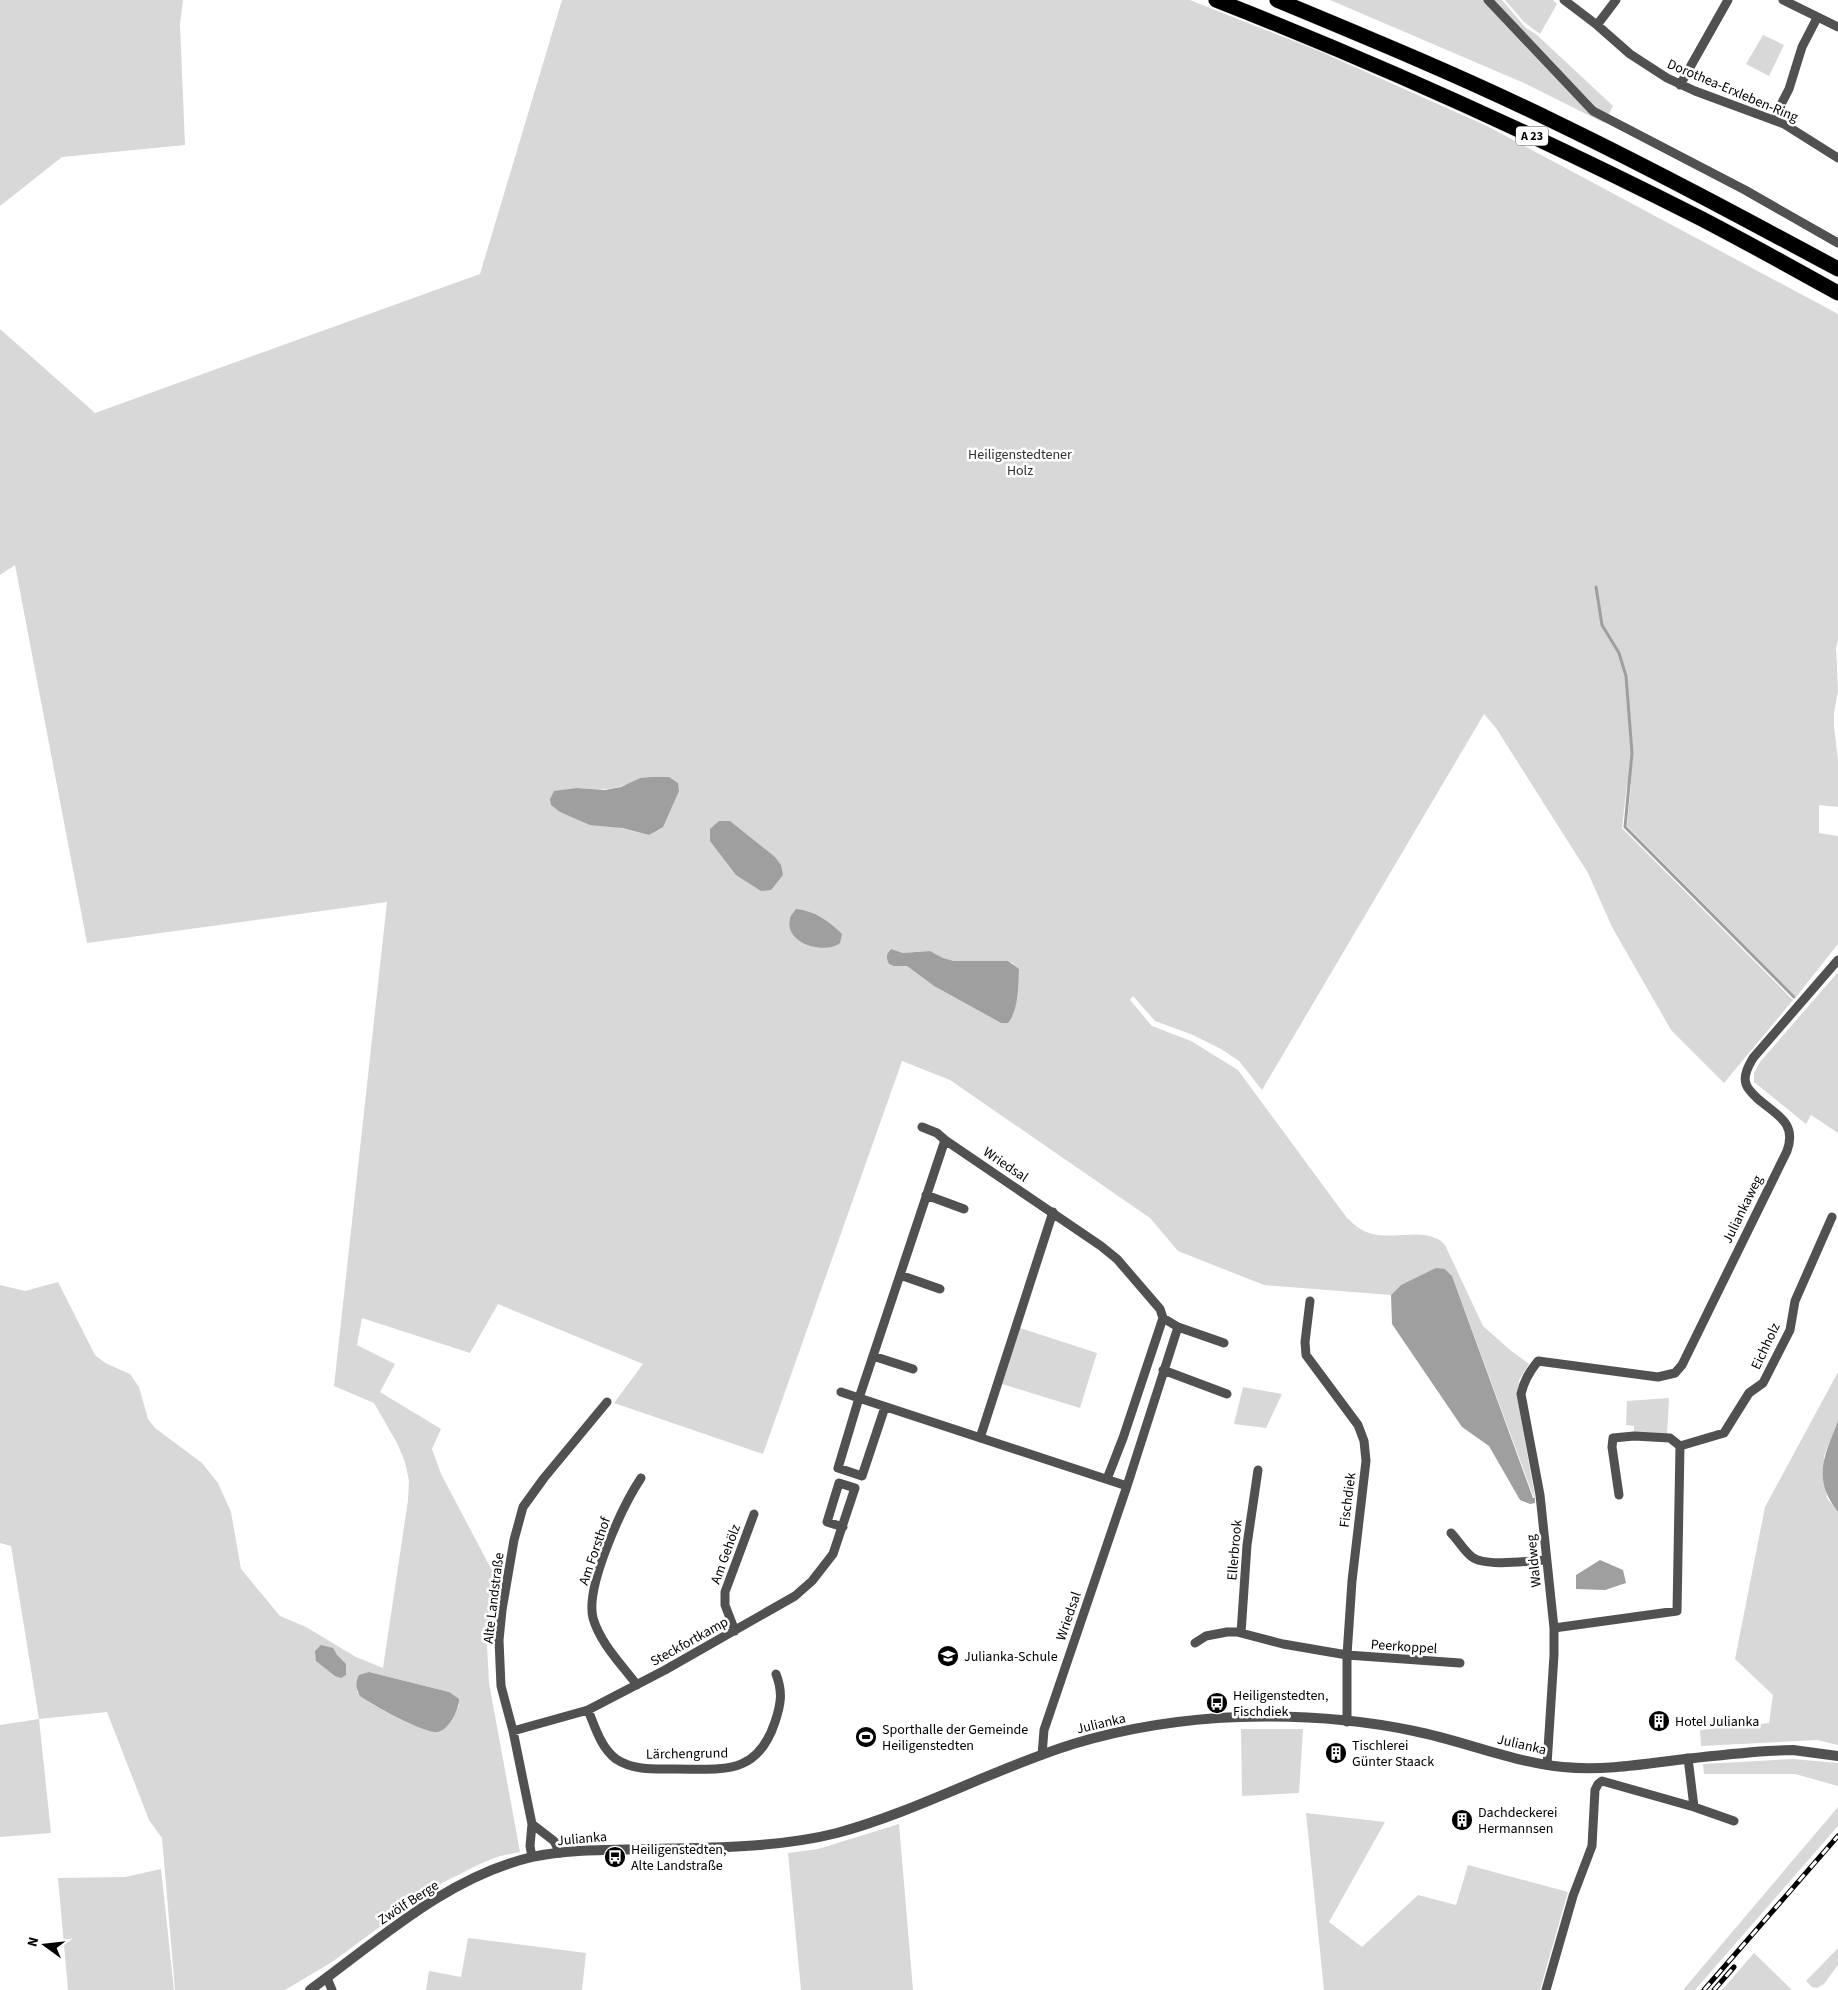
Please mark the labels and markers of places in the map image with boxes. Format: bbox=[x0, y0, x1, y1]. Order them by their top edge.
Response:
school or university icon: Julianka-Schule bbox=[936, 1644, 960, 1668]
place label: Julianka-Schule bbox=[964, 1647, 1058, 1667]
place label: Heiligenstedten, Fischdiek bbox=[1233, 1686, 1328, 1722]
bus stop icon: Heiligenstedten, Fischdiek bbox=[1205, 1691, 1229, 1715]
building icon: Hotel Julianka bbox=[1647, 1709, 1671, 1733]
place label: Hotel Julianka bbox=[1675, 1712, 1759, 1732]
place label: Sporthalle der Gemeinde Heiligenstedten bbox=[882, 1720, 1028, 1756]
sports icon: Sporthalle der Gemeinde Heiligenstedten bbox=[854, 1725, 878, 1749]
place label: Tischlerei Günter Staack bbox=[1352, 1736, 1434, 1772]
building icon: Tischlerei Günter Staack bbox=[1324, 1741, 1348, 1765]
place label: Dachdeckerei Hermannsen bbox=[1478, 1803, 1558, 1839]
building icon: Dachdeckerei Hermannsen bbox=[1450, 1808, 1474, 1832]
place label: Heiligenstedten, Alte Landstraße bbox=[631, 1840, 726, 1876]
bus stop icon: Heiligenstedten, Alte Landstraße bbox=[603, 1845, 627, 1869]

